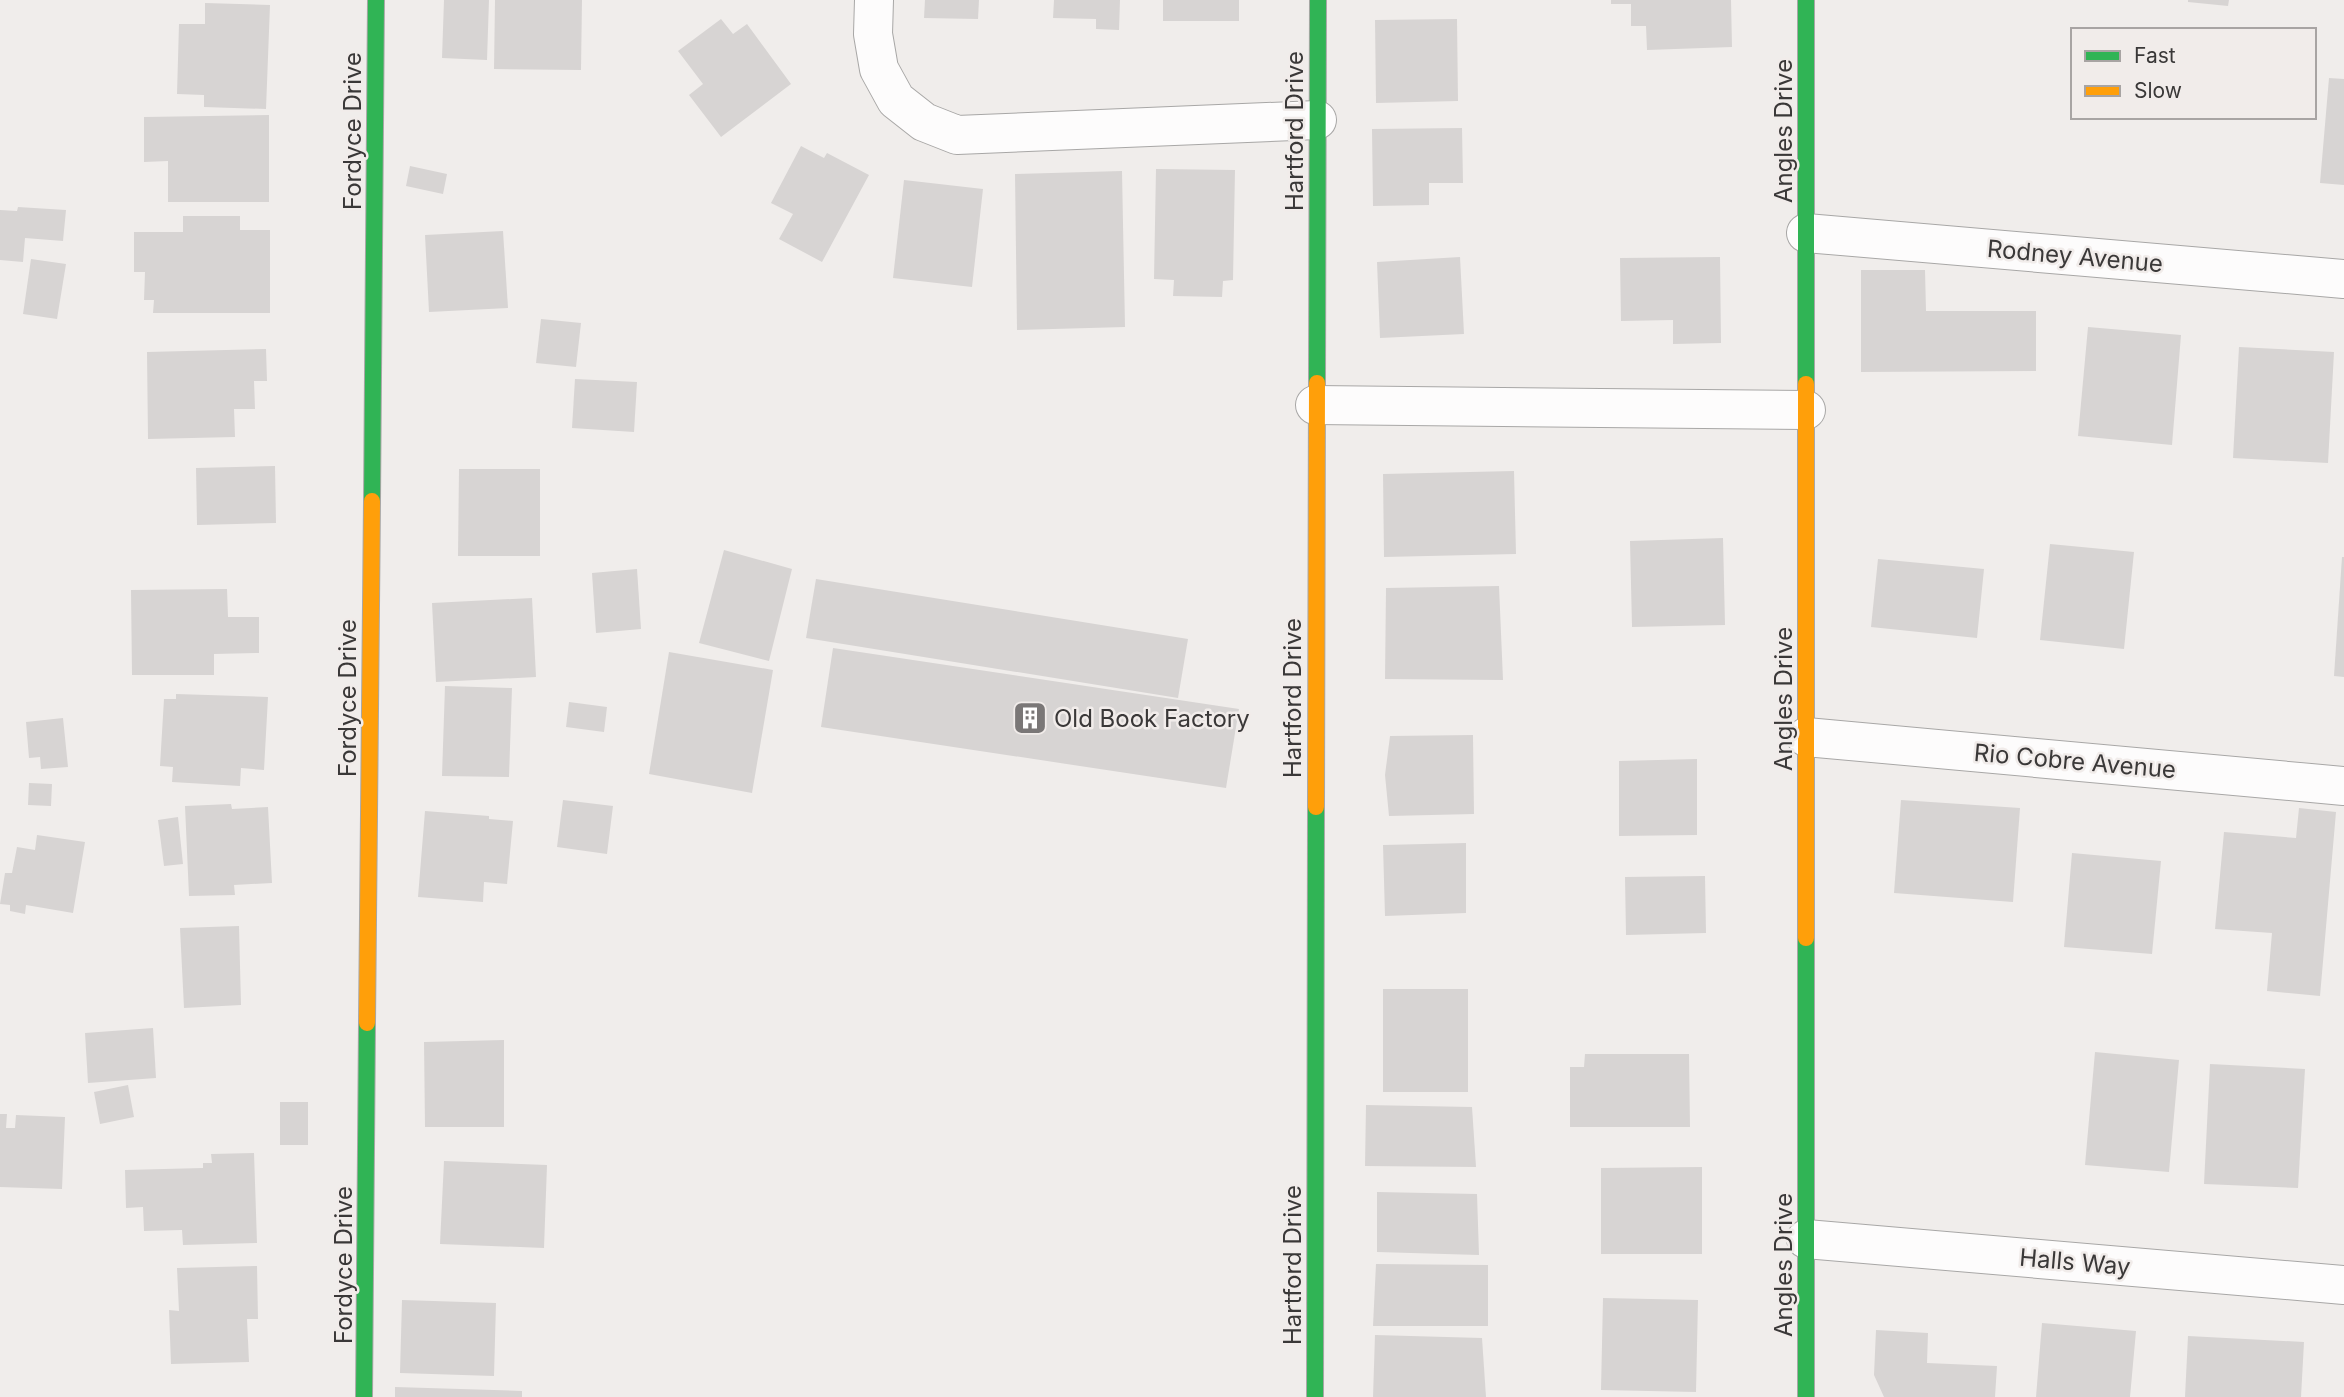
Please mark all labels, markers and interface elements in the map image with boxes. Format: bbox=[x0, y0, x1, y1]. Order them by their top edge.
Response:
legend bbox=[2071, 28, 2316, 119]
text: Fast bbox=[2134, 43, 2176, 68]
street label: Hartford Drive bbox=[1280, 51, 1309, 211]
street label: Fordyce Drive bbox=[338, 52, 367, 210]
street label: Angles Drive bbox=[1769, 59, 1798, 203]
text: Slow bbox=[2134, 78, 2182, 103]
street label: Rodney Avenue bbox=[1986, 234, 2164, 278]
street label: Hartford Drive bbox=[1278, 618, 1307, 778]
street label: Fordyce Drive bbox=[333, 619, 362, 777]
street label: Angles Drive bbox=[1769, 627, 1798, 771]
building icon: Old Book Factory bbox=[1011, 699, 1049, 737]
place label: Old Book Factory bbox=[1054, 704, 1250, 733]
street label: Rio Cobre Avenue bbox=[1973, 738, 2177, 784]
street label: Hartford Drive bbox=[1278, 1185, 1307, 1345]
street label: Fordyce Drive bbox=[329, 1186, 358, 1344]
street label: Angles Drive bbox=[1769, 1193, 1798, 1337]
street label: Halls Way bbox=[2018, 1243, 2132, 1281]

